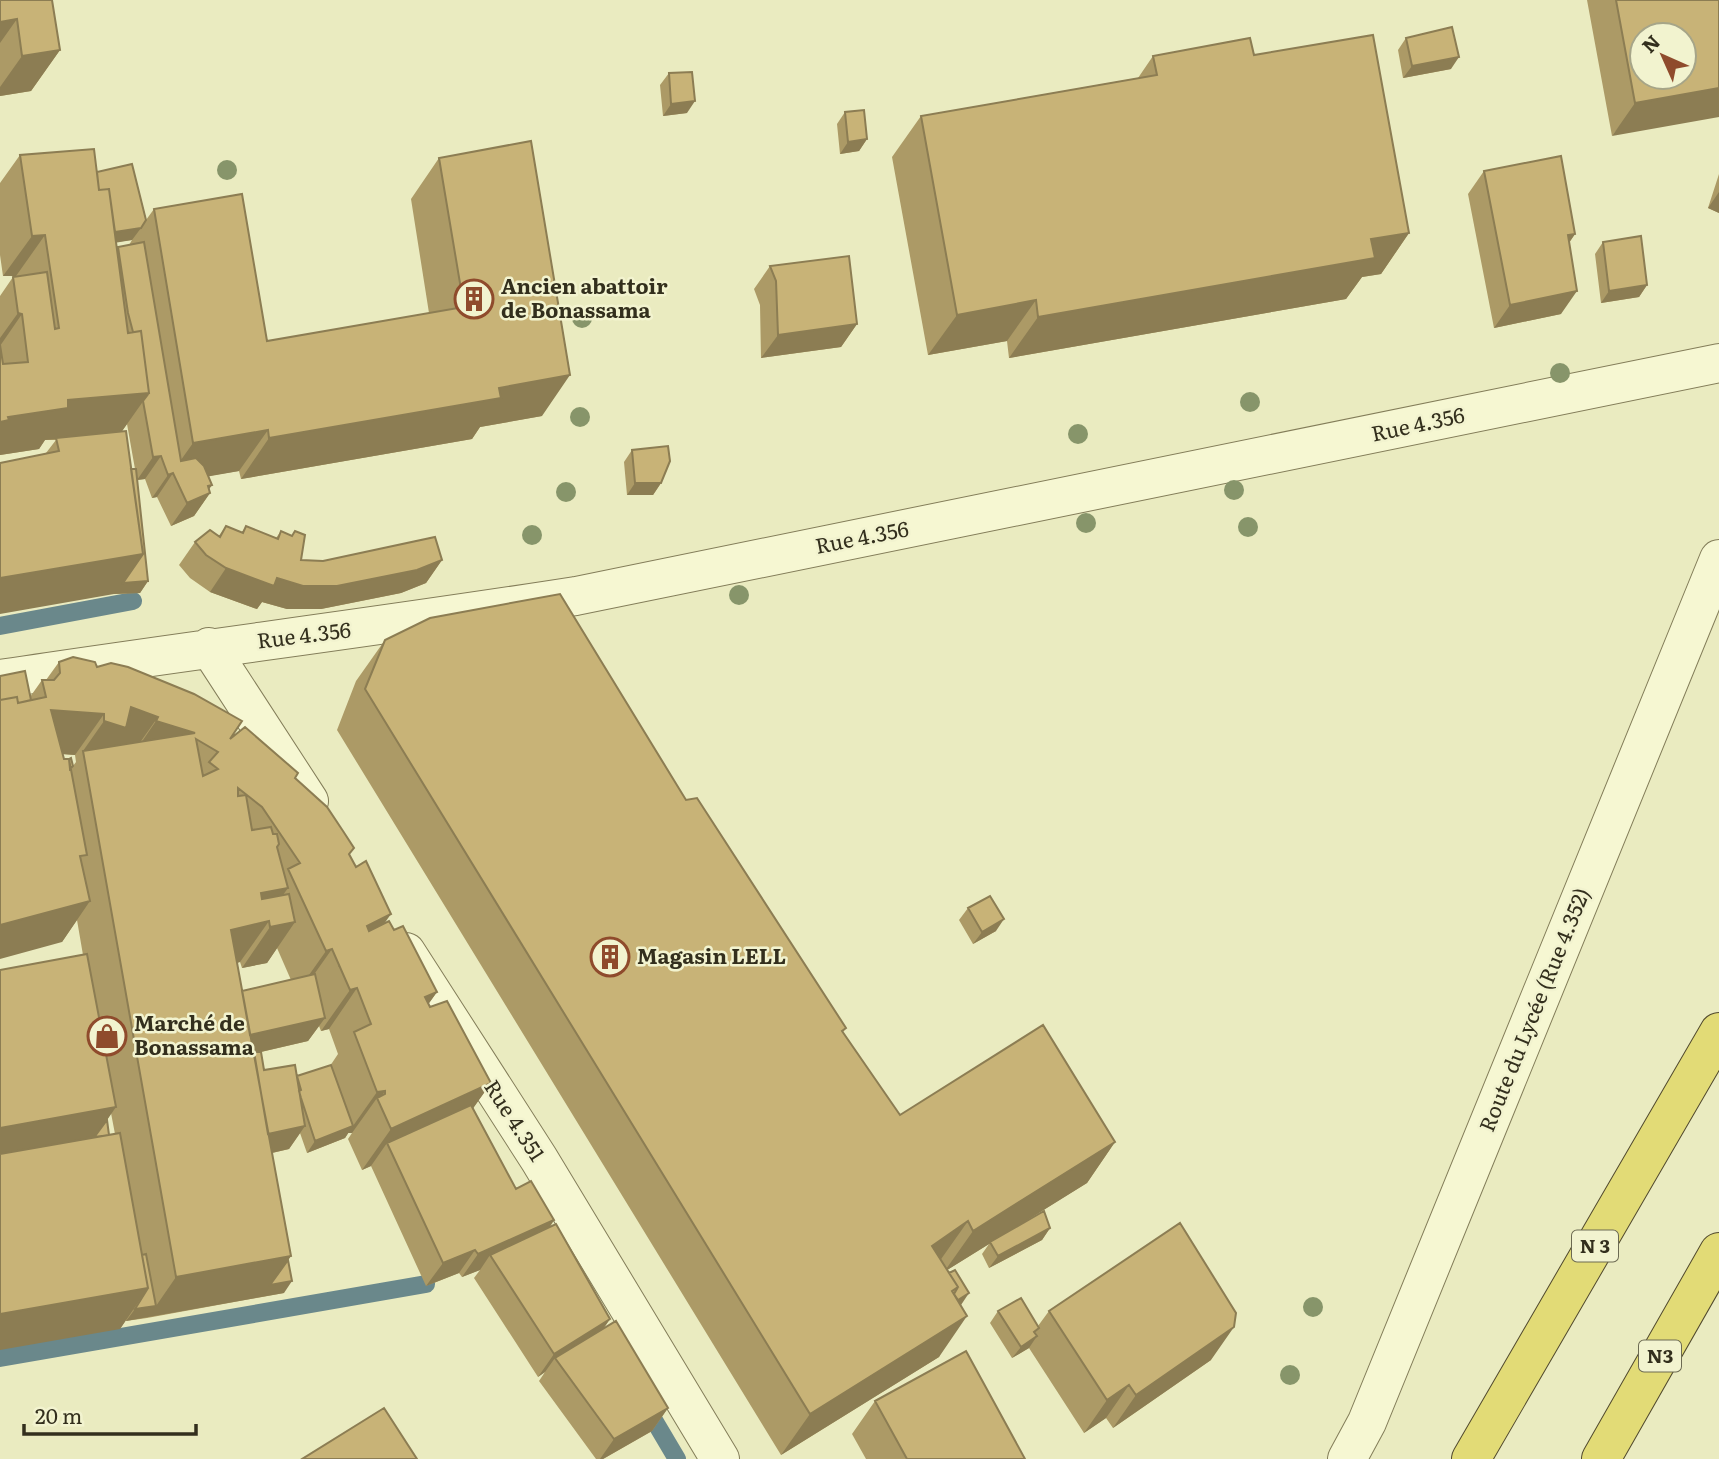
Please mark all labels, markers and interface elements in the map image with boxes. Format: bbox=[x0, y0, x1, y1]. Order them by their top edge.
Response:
north arrow bbox=[1628, 21, 1698, 91]
text: N bbox=[1635, 28, 1666, 59]
place label: Ancien abattoir de Bonassama bbox=[501, 269, 668, 324]
building icon: Ancien abattoir de Bonassama bbox=[453, 278, 495, 320]
street label: Rue 4.356 bbox=[1368, 398, 1467, 448]
street label: Rue 4.356 bbox=[812, 511, 911, 560]
street label: Rue 4.356 bbox=[255, 612, 352, 655]
street label: Route du Lycée (Rue 4.352) bbox=[1470, 882, 1596, 1136]
building icon: Magasin LELL bbox=[589, 936, 631, 978]
place label: Magasin LELL bbox=[637, 939, 786, 970]
place label: Marché de Bonassama bbox=[134, 1006, 255, 1061]
shop icon: Marché de Bonassama bbox=[86, 1015, 128, 1057]
street label: Rue 4.351 bbox=[478, 1073, 554, 1167]
road number: N 3 bbox=[1572, 1230, 1618, 1262]
road number: N3 bbox=[1639, 1340, 1681, 1372]
scale bar bbox=[24, 1392, 196, 1436]
text: 20 m bbox=[35, 1399, 82, 1430]

